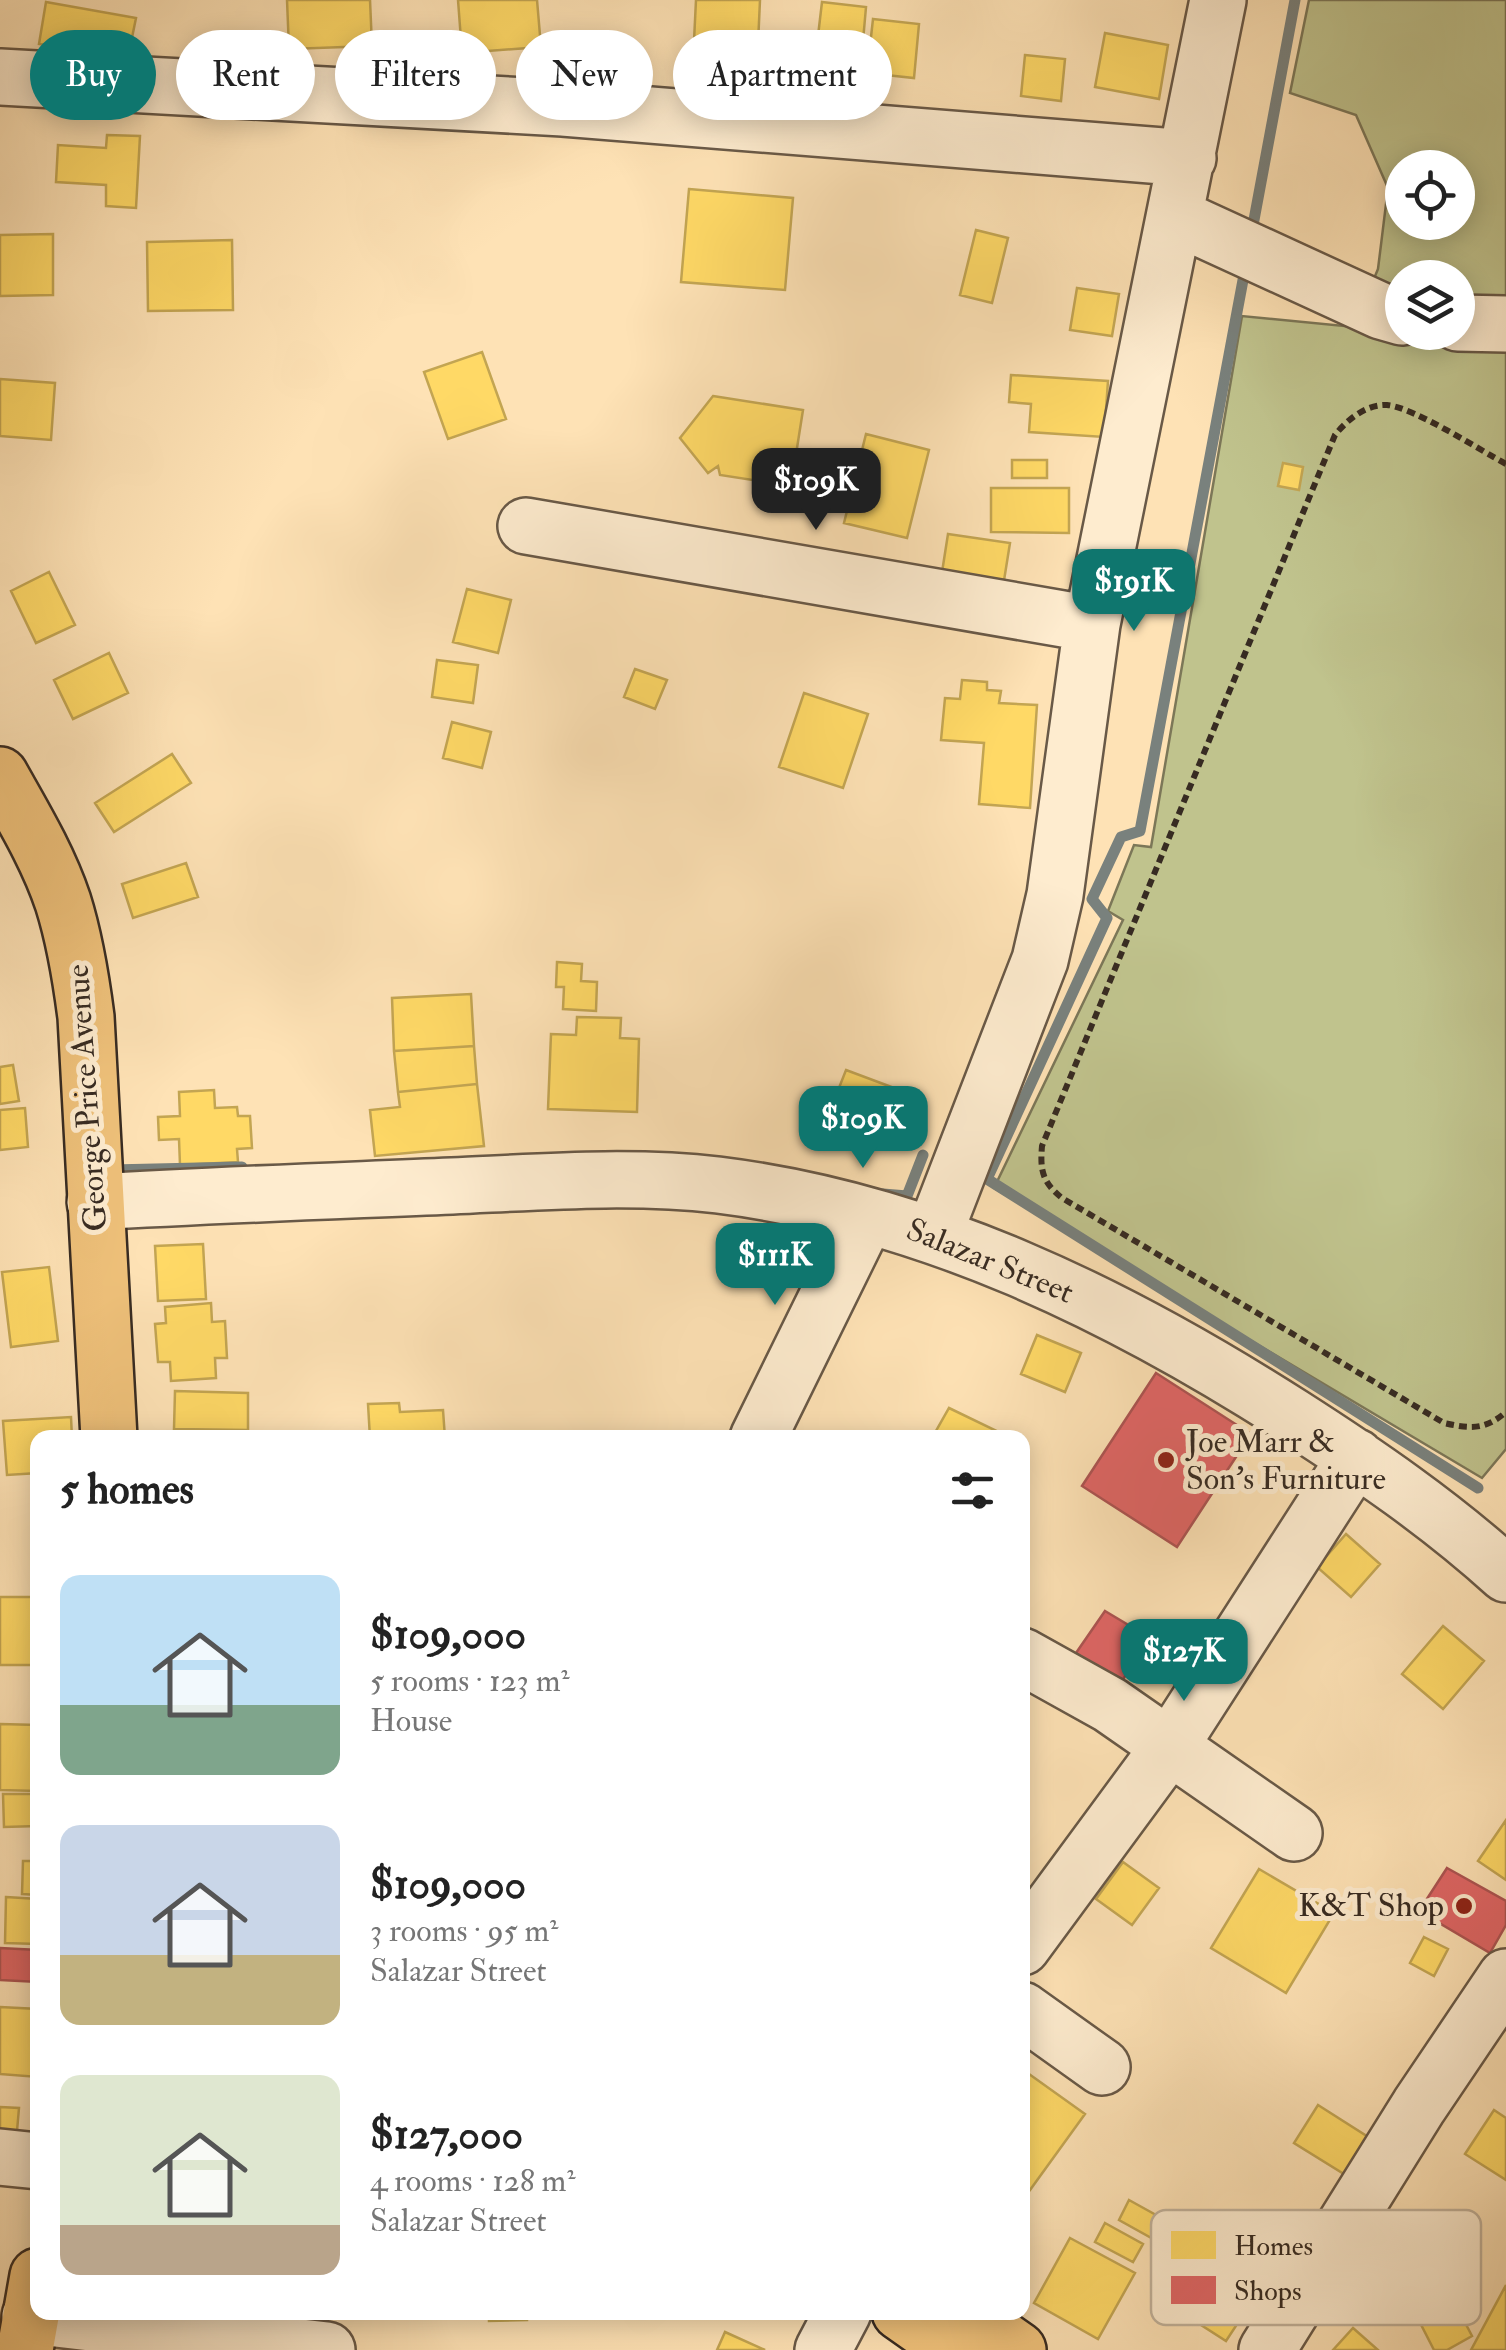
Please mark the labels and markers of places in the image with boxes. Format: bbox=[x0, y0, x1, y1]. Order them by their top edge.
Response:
pin: $109K bbox=[746, 448, 886, 533]
pin: $191K bbox=[1064, 549, 1204, 634]
pin: $109K bbox=[793, 1086, 933, 1171]
pin: $111K bbox=[705, 1223, 845, 1308]
place label: Joe Marr & Son's Furniture bbox=[1185, 1422, 1386, 1499]
marker: Joe Marr & Son's Furniture bbox=[1155, 1449, 1177, 1471]
pin: $127K bbox=[1114, 1619, 1254, 1704]
place label: K&T Shop bbox=[1298, 1886, 1444, 1926]
marker: K&T Shop bbox=[1453, 1895, 1475, 1917]

